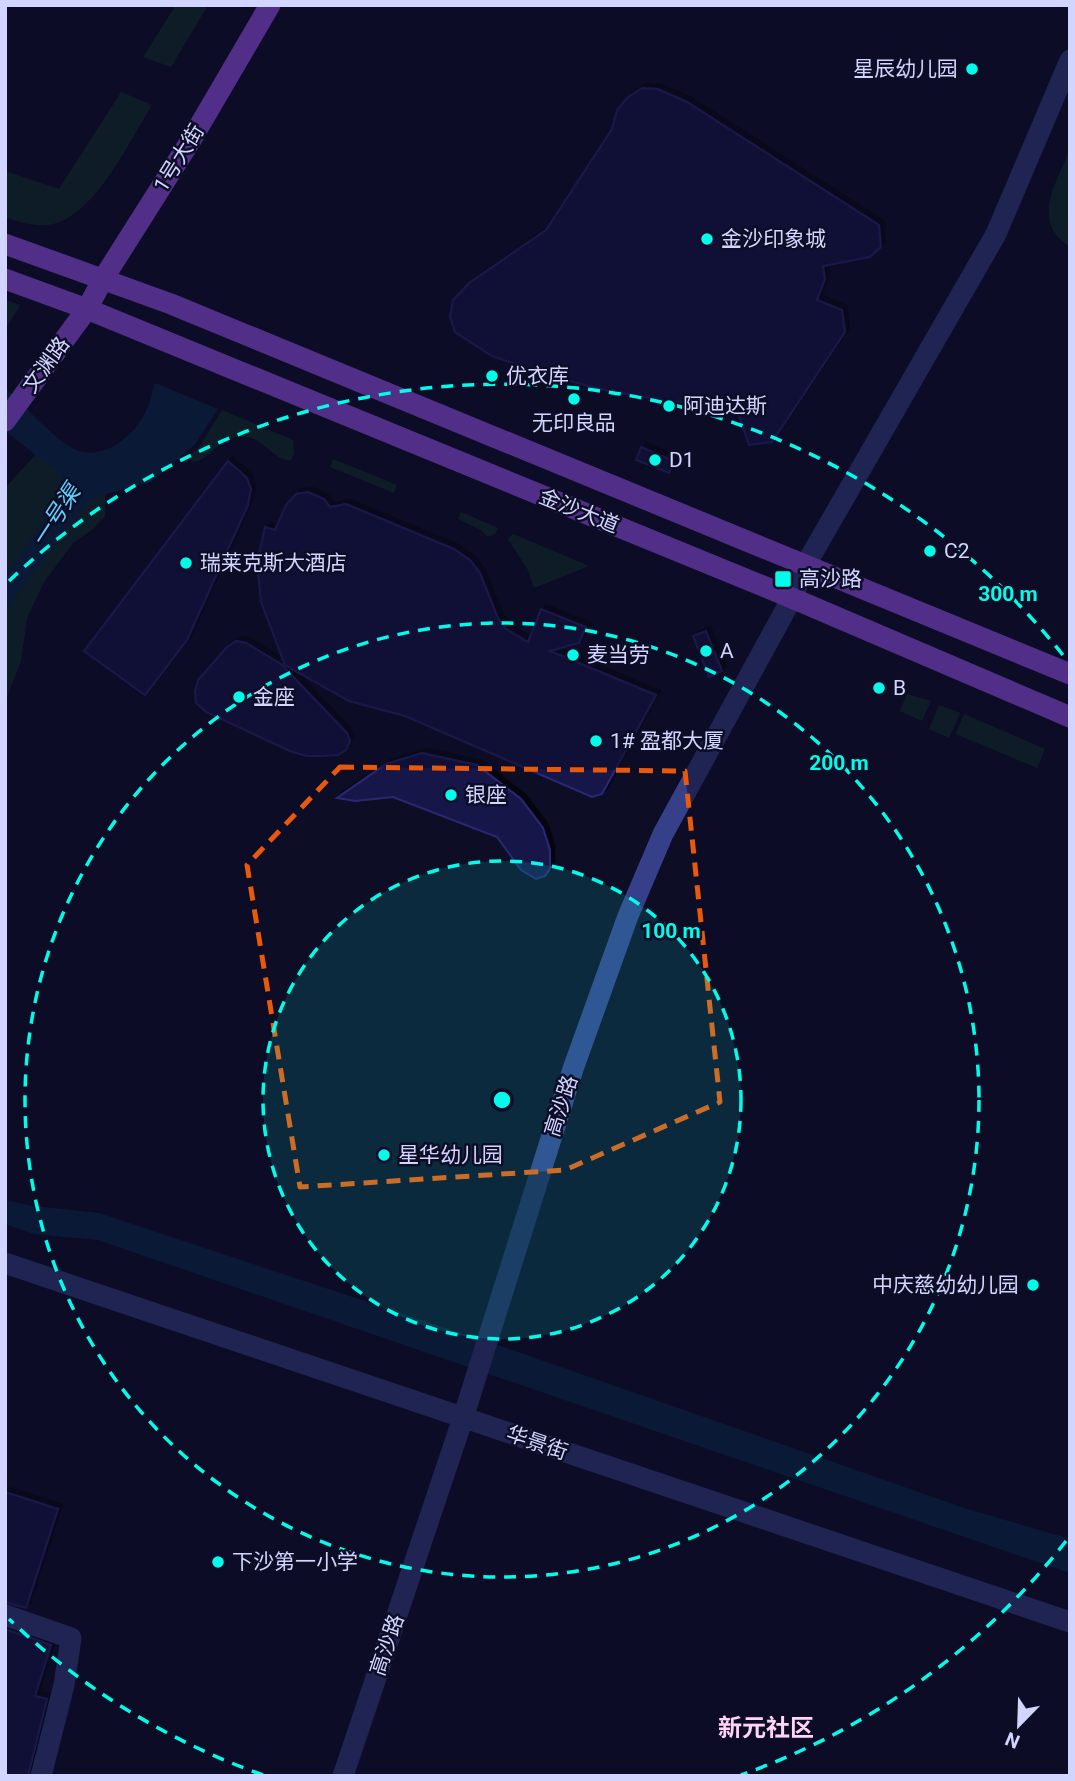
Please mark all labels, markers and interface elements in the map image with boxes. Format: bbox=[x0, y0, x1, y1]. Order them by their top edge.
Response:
place label: 星辰幼儿园 bbox=[853, 57, 958, 81]
marker: 星辰幼儿园 bbox=[964, 61, 980, 77]
street label: 1号大街 bbox=[149, 120, 209, 196]
place label: 金沙印象城 bbox=[721, 227, 826, 251]
marker: 金沙印象城 bbox=[699, 231, 715, 247]
street label: 文渊路 bbox=[18, 332, 74, 398]
place label: 优衣库 bbox=[506, 364, 569, 388]
marker: 优衣库 bbox=[484, 368, 500, 384]
marker: 无印良品 bbox=[566, 391, 582, 407]
place label: 阿迪达斯 bbox=[683, 394, 767, 418]
marker: 阿迪达斯 bbox=[661, 398, 677, 414]
place label: 无印良品 bbox=[532, 411, 616, 435]
place label: D1 bbox=[669, 448, 695, 472]
marker: D1 bbox=[647, 452, 663, 468]
water label: 一号渠 bbox=[26, 477, 88, 552]
street label: 金沙大道 bbox=[536, 484, 622, 538]
place label: C2 bbox=[944, 539, 970, 563]
marker: C2 bbox=[922, 543, 938, 559]
place label: 瑞莱克斯大酒店 bbox=[200, 551, 347, 575]
marker: 瑞莱克斯大酒店 bbox=[178, 555, 194, 571]
place label: 高沙路 bbox=[799, 567, 862, 591]
marker: 高沙路 bbox=[773, 569, 793, 589]
text: 300 m bbox=[978, 582, 1038, 606]
place label: A bbox=[720, 639, 734, 663]
place label: 麦当劳 bbox=[587, 643, 650, 667]
marker: A bbox=[698, 643, 714, 659]
marker: 麦当劳 bbox=[565, 647, 581, 663]
place label: B bbox=[893, 676, 906, 700]
marker: B bbox=[871, 680, 887, 696]
place label: 金座 bbox=[253, 685, 295, 709]
marker: 金座 bbox=[231, 689, 247, 705]
place label: 1# 盈都大厦 bbox=[610, 729, 724, 753]
marker: 1# 盈都大厦 bbox=[588, 733, 604, 749]
text: 200 m bbox=[809, 751, 869, 775]
place label: 银座 bbox=[465, 783, 507, 807]
marker: 银座 bbox=[443, 787, 459, 803]
text: 100 m bbox=[641, 919, 701, 943]
street label: 高沙路 bbox=[540, 1072, 582, 1140]
centre of rings bbox=[490, 1088, 514, 1112]
place label: 星华幼儿园 bbox=[398, 1143, 503, 1167]
marker: 星华幼儿园 bbox=[376, 1147, 392, 1163]
place label: 中庆慈幼幼儿园 bbox=[872, 1273, 1019, 1297]
marker: 中庆慈幼幼儿园 bbox=[1025, 1277, 1041, 1293]
street label: 华景街 bbox=[503, 1421, 571, 1465]
place label: 下沙第一小学 bbox=[232, 1550, 358, 1574]
marker: 下沙第一小学 bbox=[210, 1554, 226, 1570]
street label: 高沙路 bbox=[365, 1611, 409, 1679]
north arrow bbox=[984, 1690, 1054, 1760]
district label: 新元社区 bbox=[718, 1714, 814, 1742]
text: N bbox=[1002, 1727, 1023, 1753]

